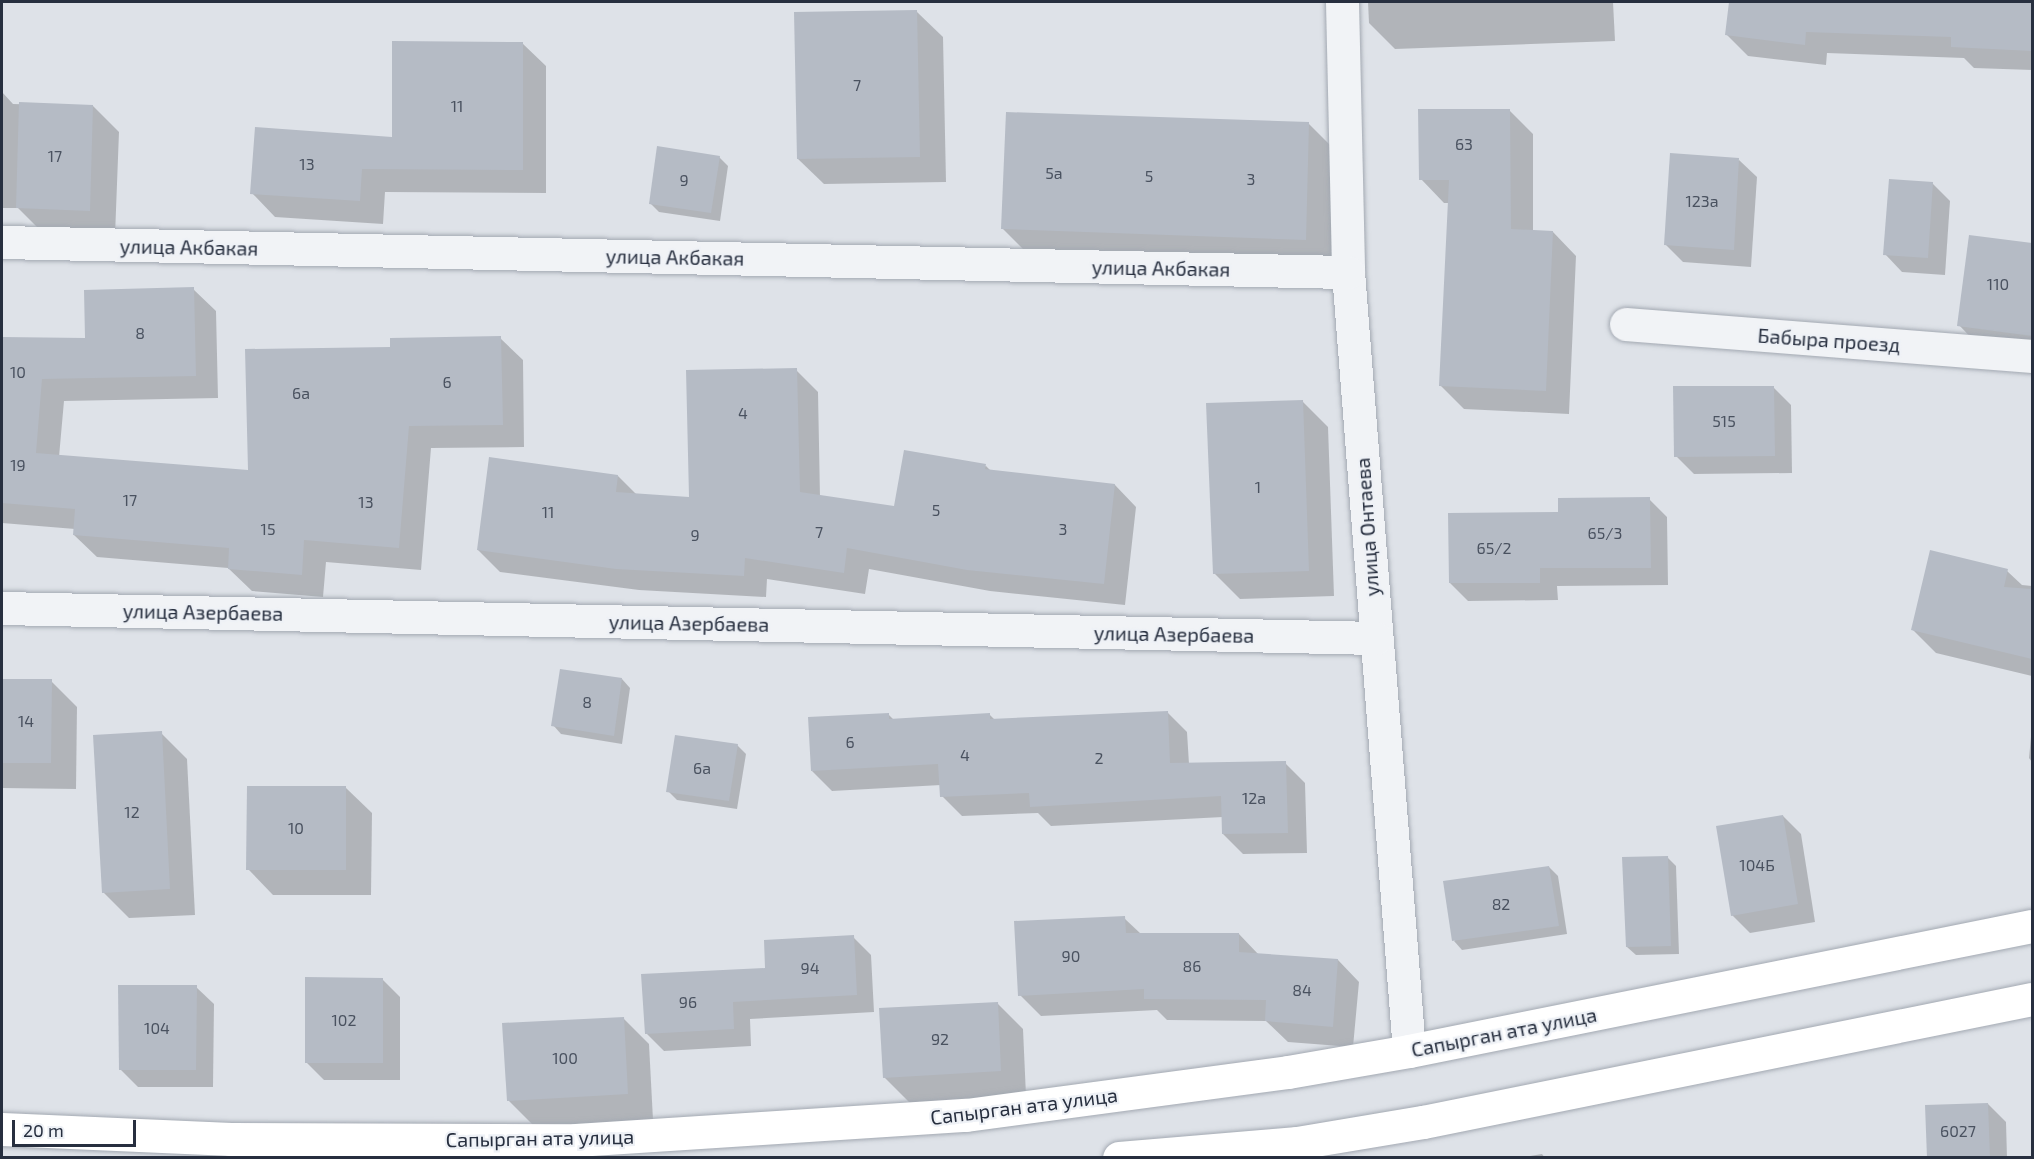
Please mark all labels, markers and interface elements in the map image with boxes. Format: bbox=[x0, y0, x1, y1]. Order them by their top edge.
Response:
house number: 7 bbox=[853, 75, 861, 95]
house number: 11 bbox=[451, 96, 463, 116]
house number: 63 bbox=[1455, 134, 1473, 154]
house number: 17 bbox=[48, 146, 62, 166]
house number: 13 bbox=[299, 154, 315, 174]
house number: 5а bbox=[1045, 163, 1063, 183]
house number: 5 bbox=[1145, 166, 1153, 186]
house number: 3 bbox=[1247, 169, 1255, 189]
house number: 9 bbox=[679, 170, 689, 190]
house number: 123а bbox=[1685, 191, 1719, 211]
street label: улица Акбакая bbox=[119, 234, 259, 260]
street label: улица Акбакая bbox=[605, 244, 745, 270]
street label: улица Акбакая bbox=[1091, 255, 1231, 281]
house number: 110 bbox=[1987, 274, 2009, 294]
house number: 8 bbox=[135, 323, 145, 343]
street label: Бабыра проезд bbox=[1757, 323, 1901, 357]
house number: 10 bbox=[10, 362, 26, 382]
house number: 6 bbox=[442, 372, 452, 392]
house number: 6а bbox=[292, 383, 310, 403]
house number: 4 bbox=[738, 403, 748, 423]
house number: 515 bbox=[1712, 411, 1736, 431]
house number: 19 bbox=[10, 455, 26, 475]
street label: улица Онтаева bbox=[1350, 457, 1384, 597]
house number: 1 bbox=[1255, 477, 1261, 497]
house number: 17 bbox=[123, 490, 137, 510]
house number: 13 bbox=[358, 492, 374, 512]
house number: 5 bbox=[932, 500, 940, 520]
house number: 11 bbox=[542, 502, 554, 522]
house number: 15 bbox=[261, 519, 275, 539]
house number: 3 bbox=[1059, 519, 1067, 539]
house number: 7 bbox=[815, 522, 823, 542]
house number: 65/3 bbox=[1588, 523, 1622, 543]
house number: 9 bbox=[690, 525, 700, 545]
house number: 65/2 bbox=[1477, 538, 1511, 558]
street label: улица Азербаева bbox=[123, 599, 283, 625]
street label: улица Азербаева bbox=[609, 610, 769, 636]
street label: улица Азербаева bbox=[1094, 621, 1254, 647]
house number: 8 bbox=[582, 692, 592, 712]
house number: 14 bbox=[18, 711, 34, 731]
house number: 6 bbox=[845, 732, 855, 752]
house number: 4 bbox=[960, 745, 970, 765]
house number: 2 bbox=[1095, 748, 1103, 768]
house number: 6а bbox=[693, 758, 711, 778]
house number: 12а bbox=[1242, 788, 1266, 808]
house number: 12 bbox=[124, 802, 140, 822]
house number: 10 bbox=[288, 818, 304, 838]
house number: 104Б bbox=[1739, 855, 1775, 875]
house number: 82 bbox=[1492, 894, 1510, 914]
house number: 90 bbox=[1062, 946, 1080, 966]
house number: 86 bbox=[1183, 956, 1201, 976]
house number: 94 bbox=[801, 958, 819, 978]
house number: 84 bbox=[1292, 980, 1312, 1000]
house number: 96 bbox=[679, 992, 697, 1012]
street label: Сапырган ата улица bbox=[1409, 1002, 1599, 1062]
house number: 102 bbox=[331, 1010, 357, 1030]
house number: 104 bbox=[144, 1018, 170, 1038]
house number: 92 bbox=[931, 1029, 949, 1049]
house number: 100 bbox=[552, 1048, 578, 1068]
street label: Сапырган ата улица bbox=[929, 1083, 1119, 1129]
scale bar bbox=[15, 1108, 140, 1146]
text: 20 m bbox=[23, 1119, 64, 1141]
house number: 6027 bbox=[1940, 1121, 1976, 1141]
street label: Сапырган ата улица bbox=[446, 1124, 634, 1152]

